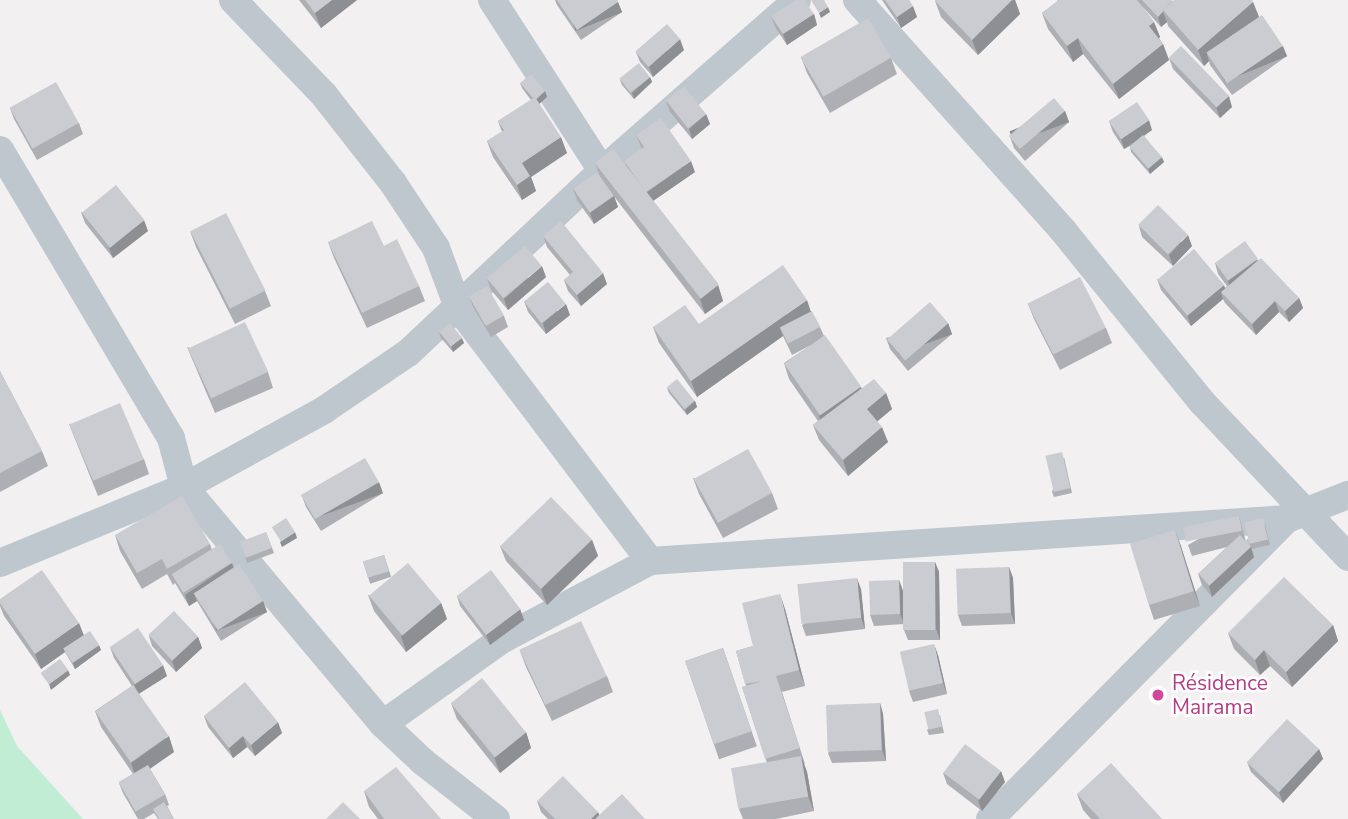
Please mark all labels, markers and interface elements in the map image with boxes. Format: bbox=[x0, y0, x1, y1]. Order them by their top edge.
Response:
place label: Résidence Mairama bbox=[1172, 670, 1268, 720]
marker: Résidence Mairama bbox=[1150, 687, 1166, 703]

